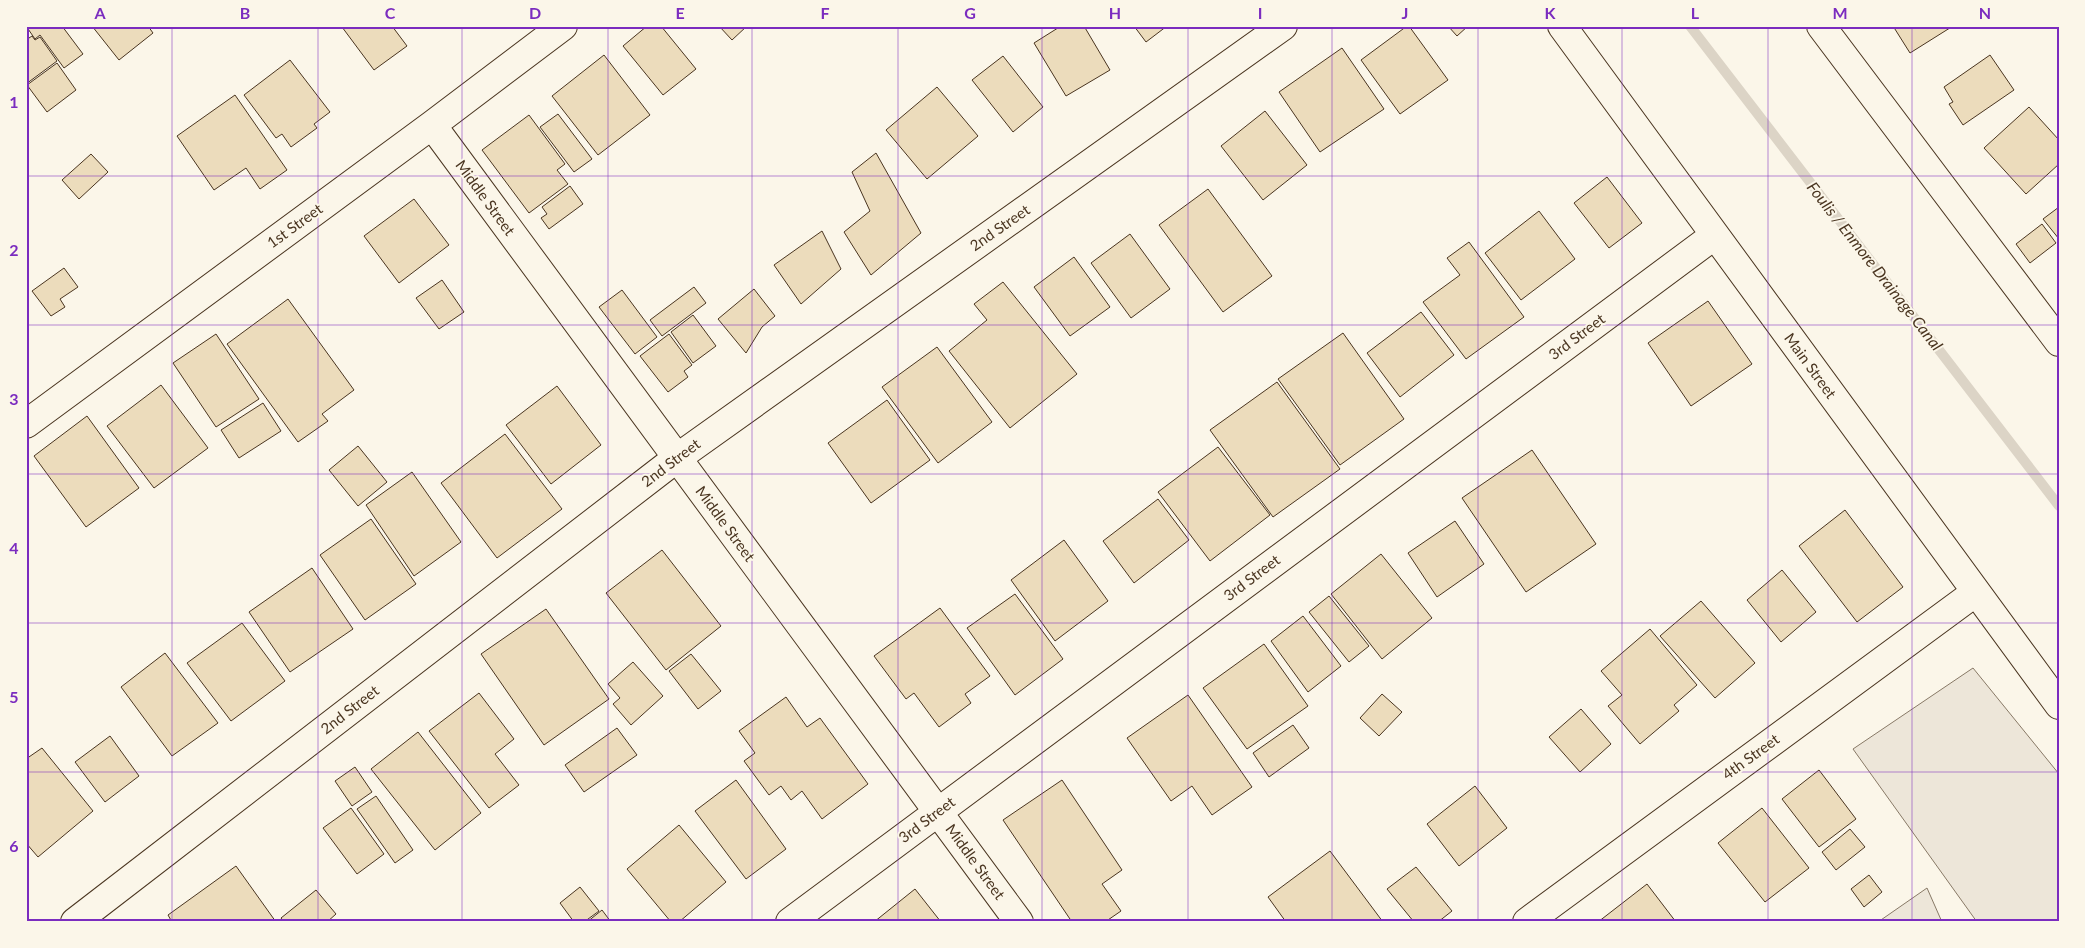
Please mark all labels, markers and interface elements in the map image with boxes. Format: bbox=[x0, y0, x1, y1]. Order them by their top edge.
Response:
text: A bbox=[93, 3, 106, 22]
text: B bbox=[240, 3, 250, 22]
text: C bbox=[385, 3, 396, 22]
text: D bbox=[529, 3, 541, 22]
text: E bbox=[675, 3, 685, 22]
text: F bbox=[820, 3, 830, 22]
text: G bbox=[964, 3, 976, 22]
text: H bbox=[1109, 3, 1121, 22]
text: I bbox=[1258, 3, 1262, 22]
text: J bbox=[1402, 3, 1408, 22]
text: K bbox=[1545, 3, 1557, 22]
text: L bbox=[1691, 3, 1700, 22]
text: M bbox=[1832, 3, 1848, 22]
text: N bbox=[1979, 3, 1991, 22]
text: 1 bbox=[9, 92, 19, 111]
street label: Middle Street bbox=[452, 156, 520, 239]
water label: Foulis / Enmore Drainage Canal bbox=[1804, 178, 1947, 354]
street label: 1st Street bbox=[263, 199, 326, 251]
street label: 2nd Street bbox=[966, 200, 1033, 254]
text: 2 bbox=[9, 240, 19, 259]
street label: 3rd Street bbox=[1545, 309, 1609, 363]
street label: Main Street bbox=[1781, 329, 1841, 402]
text: 3 bbox=[9, 389, 19, 408]
street label: 2nd Street bbox=[638, 434, 704, 490]
street label: Middle Street bbox=[692, 482, 760, 565]
text: 4 bbox=[9, 538, 19, 557]
street label: 3rd Street bbox=[1220, 550, 1284, 604]
street label: 2nd Street bbox=[317, 681, 383, 737]
text: 5 bbox=[9, 687, 19, 706]
street label: 4th Street bbox=[1719, 729, 1783, 783]
street label: 3rd Street bbox=[895, 792, 959, 846]
street label: Middle Street bbox=[942, 820, 1010, 903]
text: 6 bbox=[9, 836, 19, 855]

